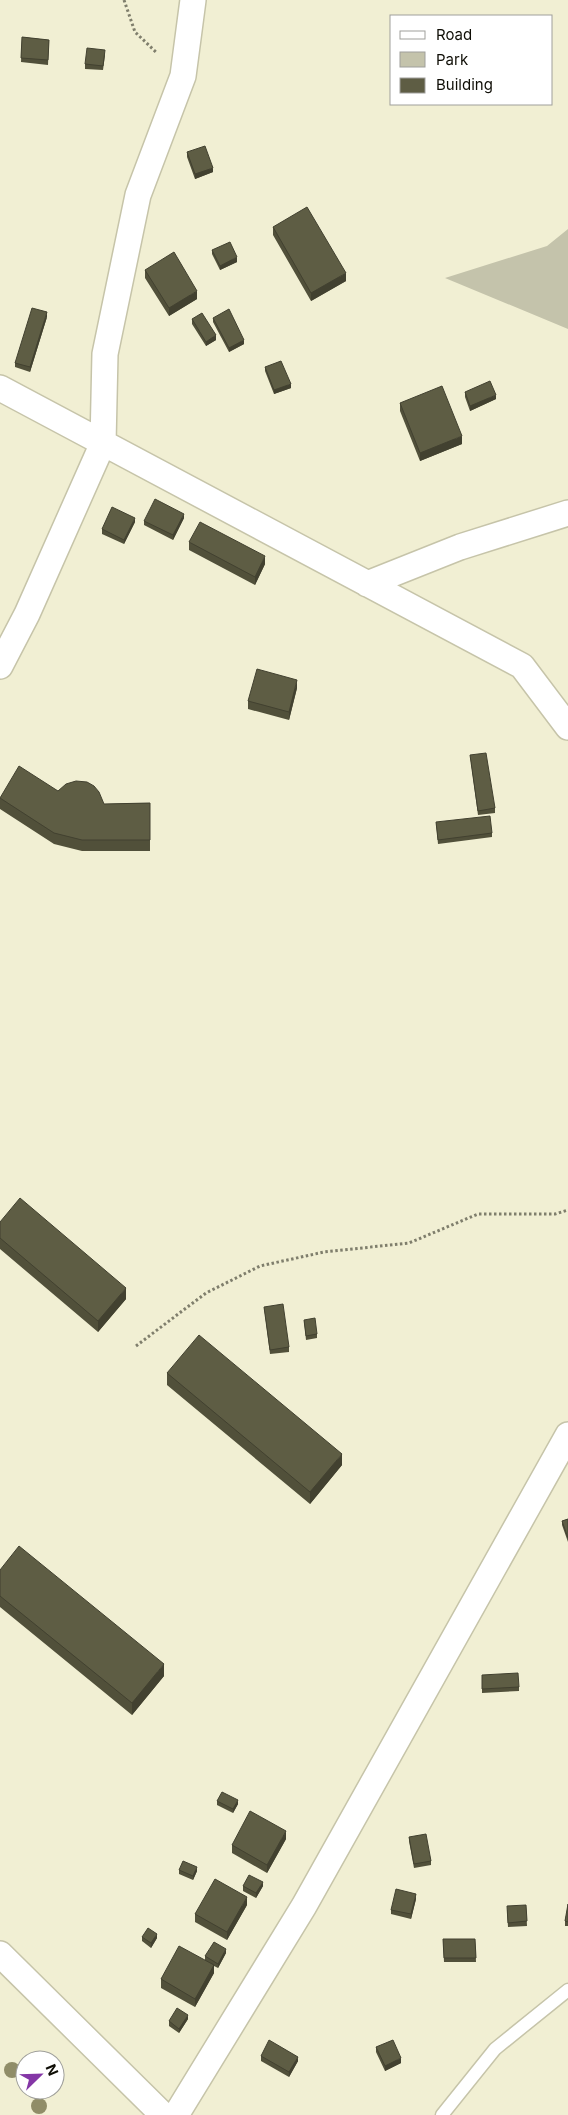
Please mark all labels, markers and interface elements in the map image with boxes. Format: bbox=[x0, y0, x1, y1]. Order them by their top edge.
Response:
legend bbox=[390, 15, 553, 105]
text: Road bbox=[436, 25, 472, 44]
text: Park bbox=[436, 50, 469, 69]
text: Building bbox=[436, 75, 493, 94]
north arrow bbox=[15, 2050, 65, 2100]
text: N bbox=[43, 2061, 62, 2078]

